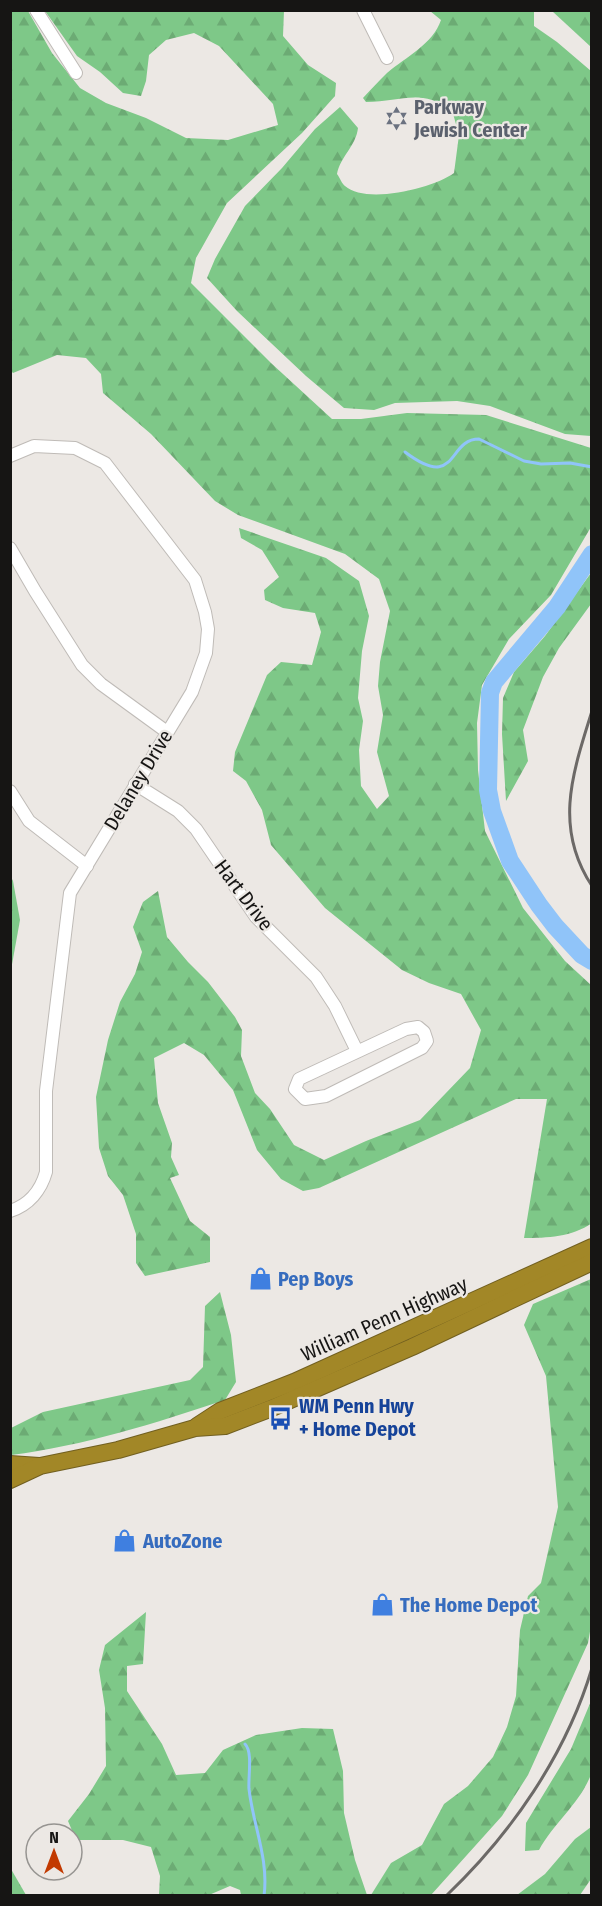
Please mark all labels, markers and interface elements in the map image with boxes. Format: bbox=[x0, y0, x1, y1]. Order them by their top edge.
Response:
place label: Parkway Jewish Center bbox=[413, 95, 528, 142]
synagogue icon: Parkway Jewish Center bbox=[383, 106, 409, 132]
street label: Delaney Drive bbox=[99, 725, 177, 835]
street label: Hart Drive bbox=[210, 855, 278, 935]
shop icon: Pep Boys bbox=[247, 1266, 273, 1292]
place label: Pep Boys bbox=[278, 1267, 353, 1291]
street label: William Penn Highway bbox=[297, 1272, 471, 1366]
place label: WM Penn Hwy + Home Depot bbox=[299, 1394, 417, 1441]
bus stop icon: WM Penn Hwy + Home Depot bbox=[268, 1405, 294, 1431]
shop icon: AutoZone bbox=[112, 1528, 138, 1554]
place label: AutoZone bbox=[142, 1529, 222, 1553]
shop icon: The Home Depot bbox=[369, 1592, 395, 1618]
place label: The Home Depot bbox=[400, 1593, 538, 1617]
north arrow bbox=[24, 1822, 84, 1882]
text: N bbox=[49, 1828, 59, 1847]

